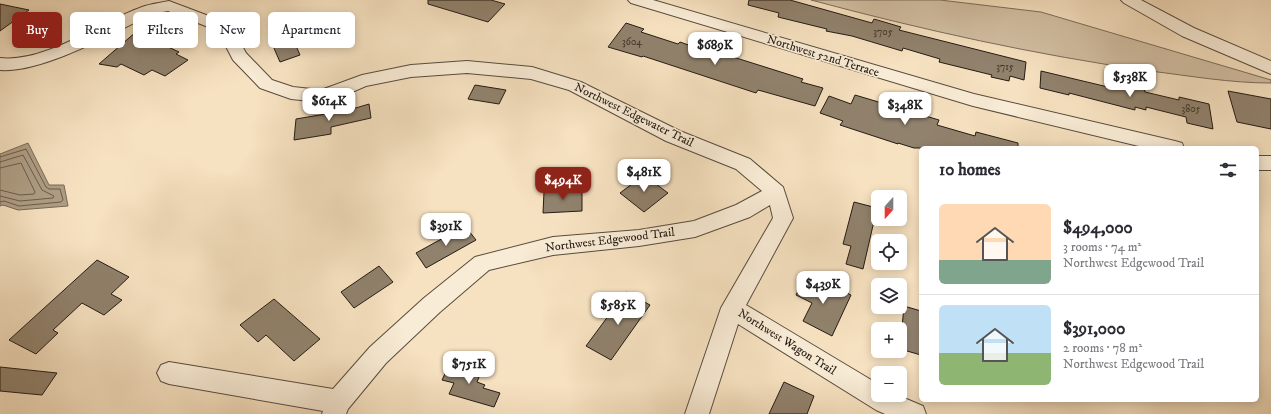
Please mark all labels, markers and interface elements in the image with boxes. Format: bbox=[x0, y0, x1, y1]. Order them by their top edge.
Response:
chip: Buy bbox=[12, 12, 62, 48]
chip: Rent bbox=[70, 12, 125, 48]
chip: Filters bbox=[133, 12, 198, 48]
chip: New bbox=[206, 12, 260, 48]
chip: Apartment bbox=[268, 12, 355, 48]
house number: 3705 bbox=[873, 26, 893, 38]
pin: $689K bbox=[687, 32, 743, 66]
street label: Northwest 52nd Terrace bbox=[765, 32, 881, 80]
house number: 3604 bbox=[622, 36, 642, 48]
text: $689K bbox=[697, 37, 733, 53]
house number: 3715 bbox=[996, 61, 1014, 73]
pin: $538K bbox=[1102, 64, 1158, 98]
text: $538K bbox=[1113, 69, 1147, 85]
street label: Northwest Edgewater Trail bbox=[572, 80, 697, 151]
pin: $614K bbox=[301, 88, 357, 122]
pin: $348K bbox=[877, 92, 933, 126]
text: $614K bbox=[311, 93, 347, 109]
text: $348K bbox=[887, 97, 923, 113]
house number: 3805 bbox=[1181, 103, 1201, 115]
pin: $481K bbox=[616, 159, 672, 193]
text: 10 homes bbox=[939, 159, 1001, 181]
icon: filters bbox=[1217, 159, 1239, 181]
text: $481K bbox=[627, 164, 662, 180]
pin: $494K bbox=[535, 167, 591, 201]
text: $494K bbox=[544, 172, 582, 188]
north arrow bbox=[871, 190, 907, 226]
map controls bbox=[871, 190, 907, 402]
pin: $391K bbox=[418, 213, 474, 247]
text: $494,000 bbox=[1063, 217, 1133, 239]
text: $391K bbox=[430, 218, 462, 234]
icon: home bbox=[971, 220, 1019, 268]
street label: Northwest Edgewood Trail bbox=[544, 225, 676, 255]
button: locate bbox=[871, 234, 907, 270]
text: 3 rooms · 74 m² bbox=[1063, 239, 1141, 255]
text: Northwest Edgewood Trail bbox=[1063, 255, 1204, 271]
pin: $439K bbox=[795, 271, 851, 305]
text: $439K bbox=[805, 276, 841, 292]
button: layers bbox=[871, 278, 907, 314]
pin: $585K bbox=[590, 292, 646, 326]
text: $585K bbox=[600, 297, 636, 313]
street label: Northwest Wagon Trail bbox=[735, 306, 839, 379]
text: $391,000 bbox=[1063, 318, 1125, 340]
icon: home bbox=[971, 321, 1019, 369]
button: + bbox=[871, 322, 907, 358]
text: 2 rooms · 78 m² bbox=[1063, 340, 1142, 356]
pin: $751K bbox=[441, 351, 497, 385]
text: $751K bbox=[452, 356, 486, 372]
text: Northwest Edgewood Trail bbox=[1063, 356, 1204, 372]
button: − bbox=[871, 366, 907, 402]

